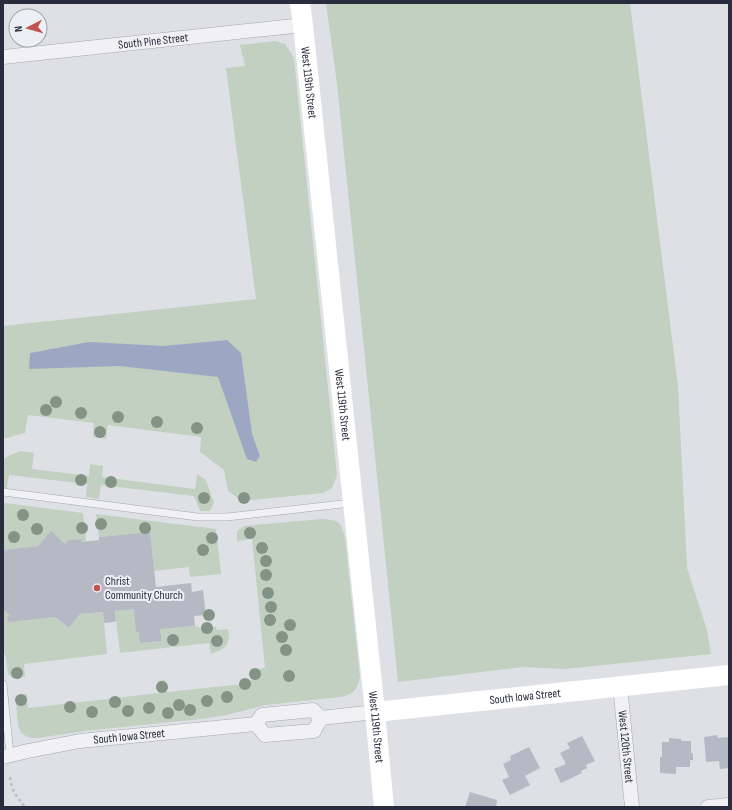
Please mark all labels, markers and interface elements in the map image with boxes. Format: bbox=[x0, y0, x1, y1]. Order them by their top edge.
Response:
north arrow bbox=[8, 8, 48, 48]
text: N bbox=[12, 25, 25, 33]
street label: South Pine Street bbox=[117, 30, 189, 53]
street label: West 119th Street bbox=[297, 46, 320, 120]
street label: West 119th Street bbox=[331, 368, 354, 442]
place label: Christ Community Church bbox=[105, 574, 183, 603]
marker: Christ Community Church bbox=[92, 583, 102, 593]
street label: South Iowa Street bbox=[489, 686, 562, 708]
street label: West 119th Street bbox=[365, 690, 387, 764]
street label: West 120th Street bbox=[614, 710, 637, 784]
street label: South Iowa Street bbox=[93, 726, 166, 748]

